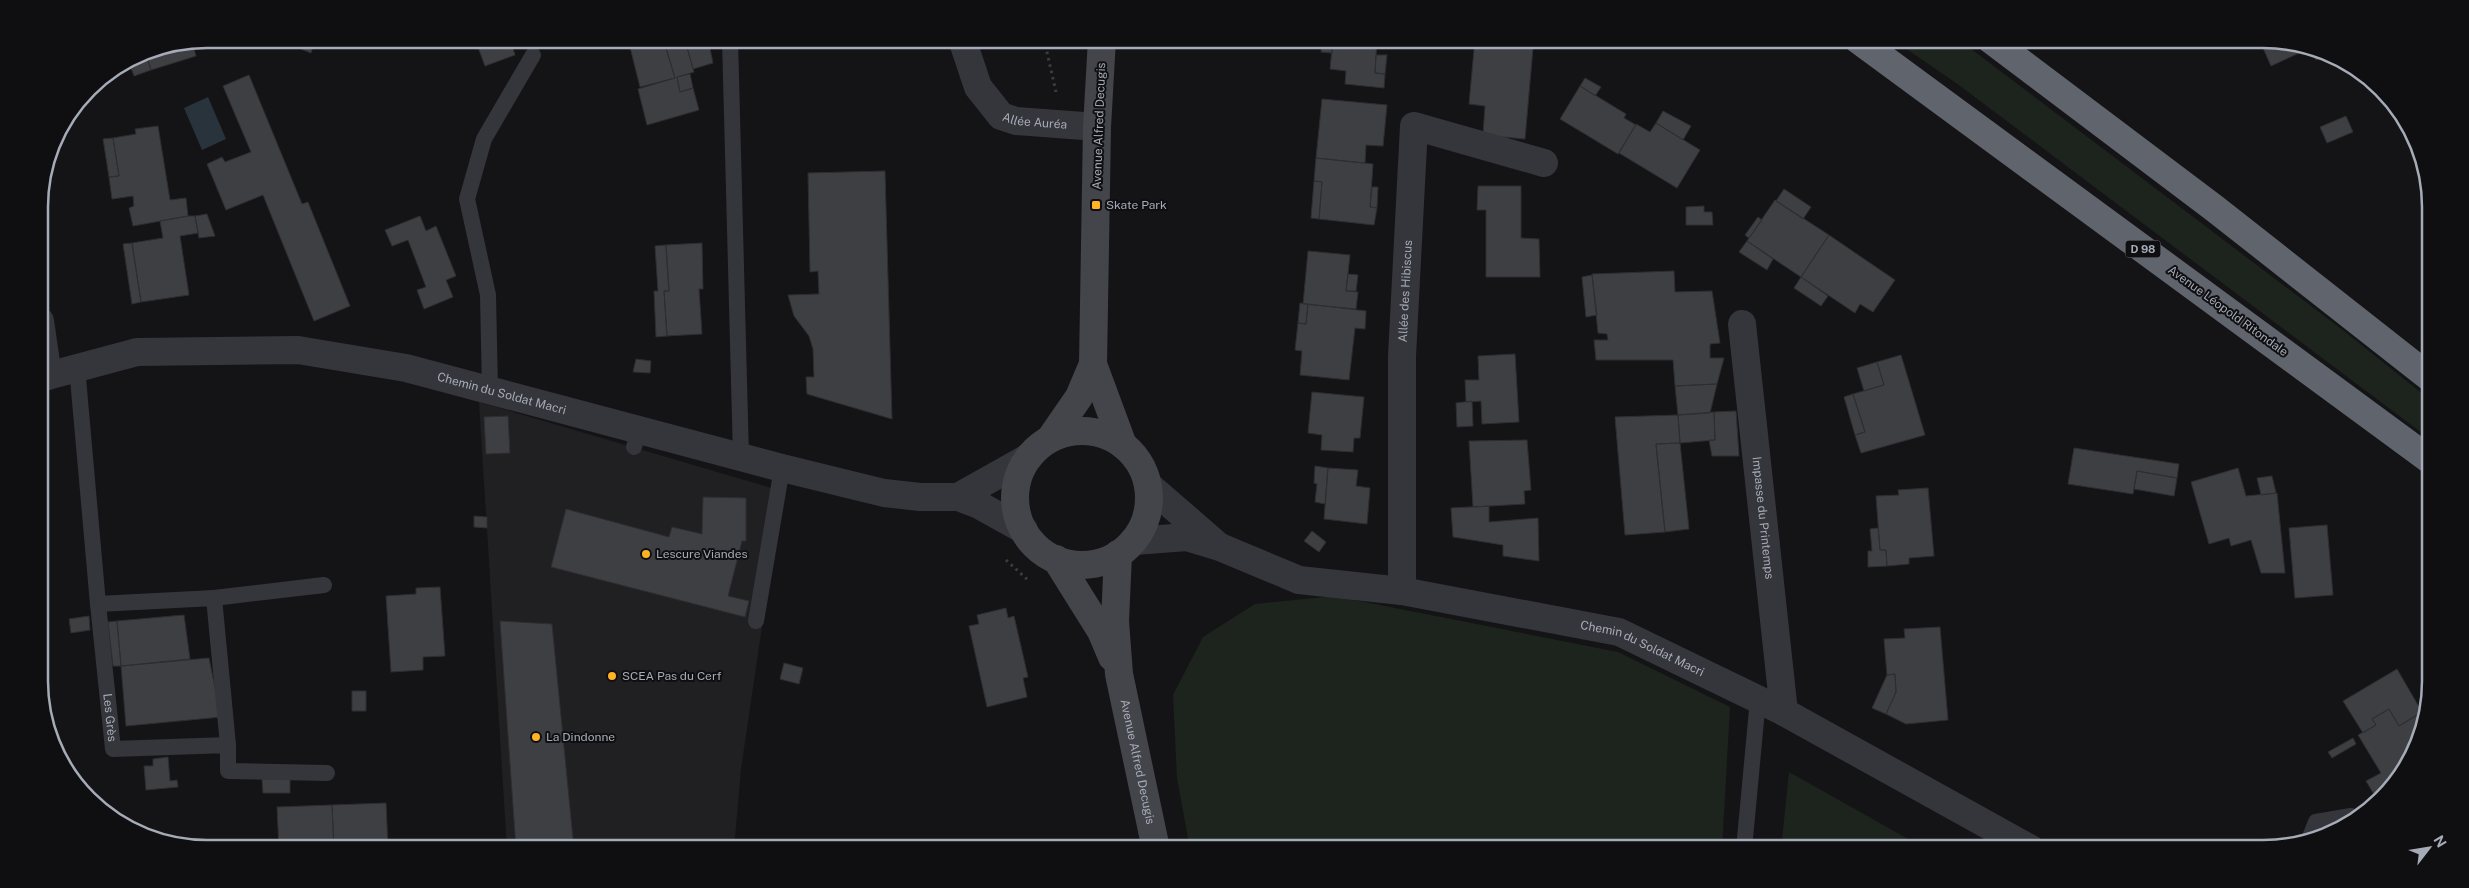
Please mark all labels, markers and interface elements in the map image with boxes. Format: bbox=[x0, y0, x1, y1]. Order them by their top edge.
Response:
street label: Avenue Alfred Decugis bbox=[1090, 62, 1108, 190]
street label: Allée Auréa bbox=[1000, 110, 1068, 132]
place label: Skate Park bbox=[1106, 198, 1167, 212]
marker: Skate Park bbox=[1090, 199, 1102, 211]
street label: Allée des Hibiscus bbox=[1396, 239, 1415, 343]
road number: D 98 bbox=[2126, 240, 2160, 258]
street label: Avenue Léopold Ritondale bbox=[2165, 263, 2291, 359]
street label: Chemin du Soldat Macri bbox=[436, 370, 568, 417]
street label: Impasse du Printemps bbox=[1749, 456, 1777, 580]
place label: Lescure Viandes bbox=[656, 547, 748, 561]
marker: Lescure Viandes bbox=[640, 548, 652, 560]
street label: Chemin du Soldat Macri bbox=[1579, 618, 1706, 679]
place label: SCEA Pas du Cerf bbox=[622, 669, 722, 683]
marker: SCEA Pas du Cerf bbox=[606, 670, 618, 682]
street label: Les Grès bbox=[100, 693, 119, 742]
street label: Avenue Alfred Decugis bbox=[1118, 698, 1158, 826]
place label: La Dindonne bbox=[546, 730, 615, 744]
marker: La Dindonne bbox=[530, 731, 542, 743]
north arrow bbox=[2404, 823, 2454, 873]
text: N bbox=[2430, 832, 2450, 850]

